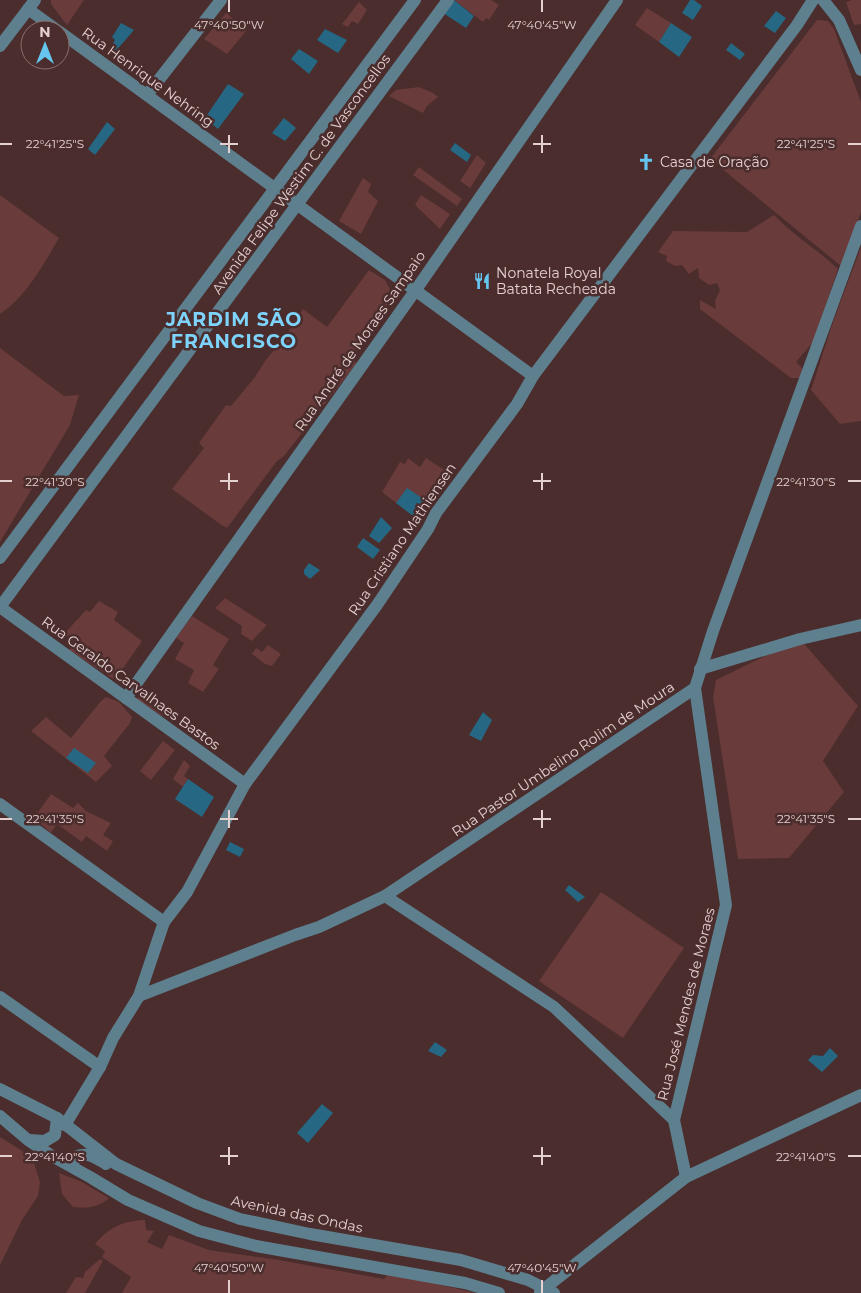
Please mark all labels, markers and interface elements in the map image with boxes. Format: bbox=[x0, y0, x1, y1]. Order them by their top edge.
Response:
text: 47°40'50"W bbox=[194, 17, 264, 32]
text: 47°40'45"W bbox=[507, 17, 577, 32]
north arrow bbox=[20, 20, 70, 70]
text: N bbox=[39, 23, 51, 41]
street label: Rua Henrique Nehring bbox=[79, 23, 217, 131]
street label: Avenida Felipe Westim C. de Vasconcellos bbox=[208, 50, 394, 298]
text: 22°41'25"S bbox=[26, 136, 84, 151]
text: 22°41'25"S bbox=[777, 136, 835, 151]
church icon: Casa de Oração bbox=[636, 152, 656, 172]
place label: Casa de Oração bbox=[660, 153, 769, 171]
street label: Rua André de Moraes Sampaio bbox=[291, 247, 429, 435]
place label: Nonatela Royal Batata Recheada bbox=[496, 264, 616, 298]
restaurant icon: Nonatela Royal Batata Recheada bbox=[472, 271, 492, 291]
district label: JARDIM SÃO FRANCISCO bbox=[165, 308, 302, 353]
street label: Rua Cristiano Mathiensen bbox=[344, 459, 460, 619]
text: 22°41'30"S bbox=[25, 474, 85, 489]
text: 22°41'30"S bbox=[776, 474, 836, 489]
street label: Rua Geraldo Carvalhaes Bastos bbox=[38, 612, 224, 754]
street label: Rua Pastor Umbelino Rolim de Moura bbox=[448, 678, 678, 840]
text: 22°41'35"S bbox=[26, 811, 84, 826]
text: 22°41'35"S bbox=[777, 811, 835, 826]
street label: Rua José Mendes de Moraes bbox=[653, 905, 719, 1102]
text: 22°41'40"S bbox=[25, 1149, 85, 1164]
text: 22°41'40"S bbox=[776, 1149, 836, 1164]
street label: Avenida das Ondas bbox=[229, 1191, 365, 1237]
text: 47°40'50"W bbox=[194, 1260, 264, 1275]
text: 47°40'45"W bbox=[507, 1260, 577, 1275]

